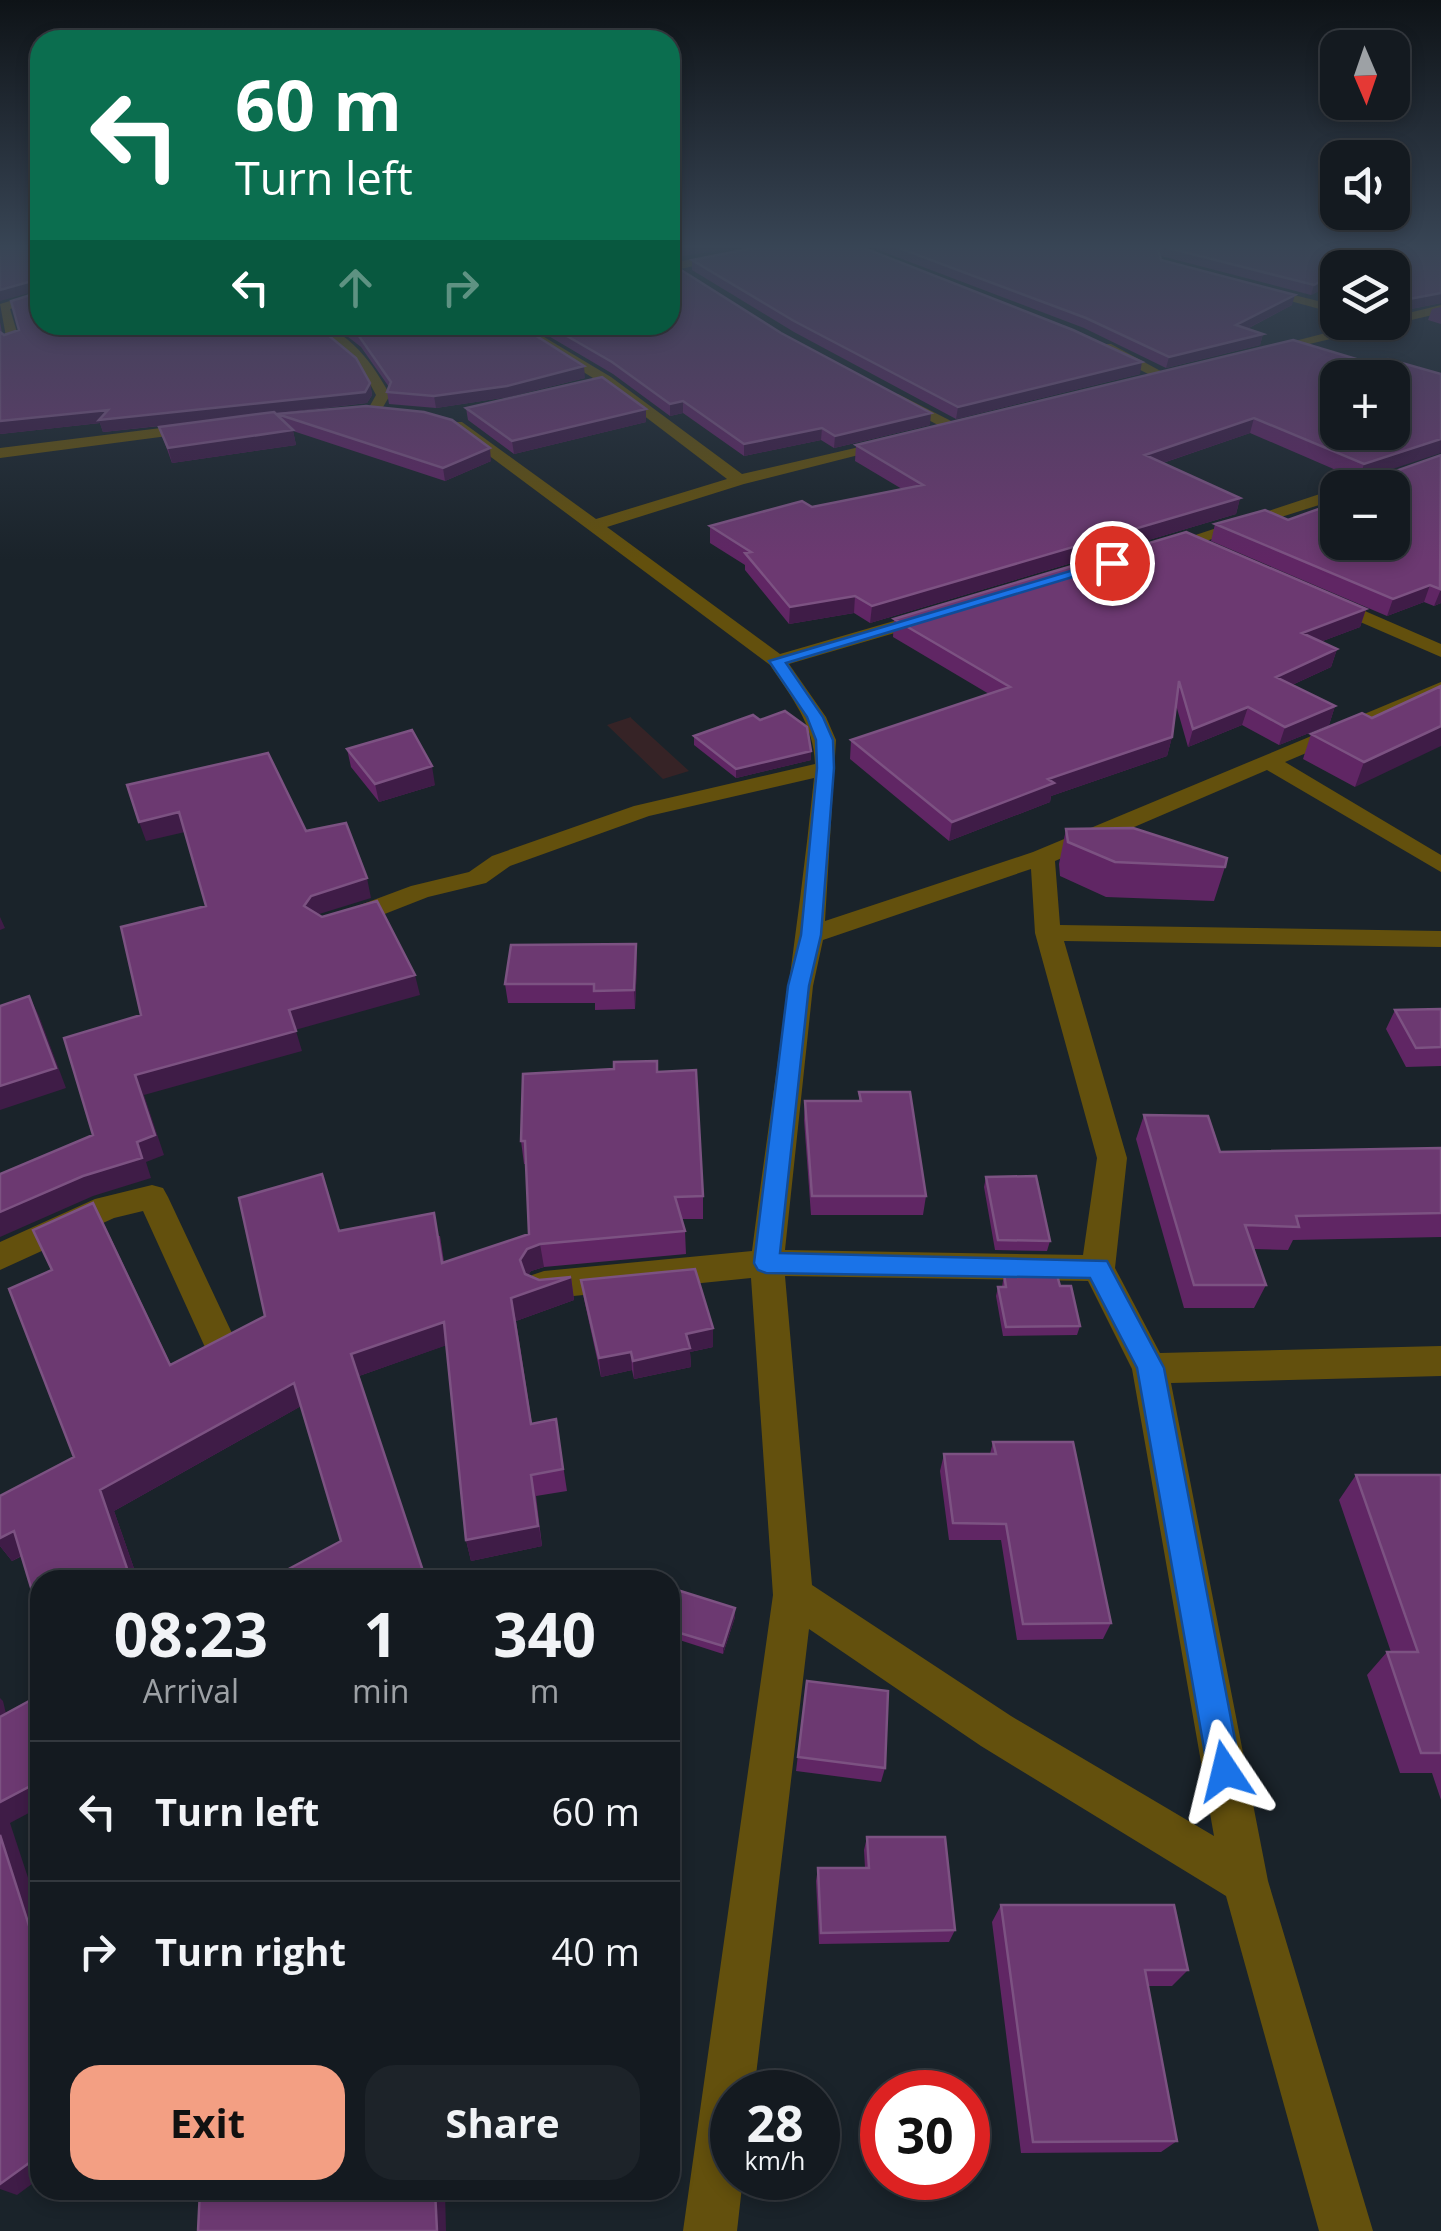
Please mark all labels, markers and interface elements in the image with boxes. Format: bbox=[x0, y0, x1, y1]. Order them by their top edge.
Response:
north arrow bbox=[1320, 30, 1410, 120]
map controls bbox=[1320, 30, 1410, 560]
text: 60 m bbox=[235, 56, 402, 152]
icon: left bbox=[70, 70, 200, 200]
button: sound bbox=[1320, 140, 1410, 230]
text: Turn left bbox=[235, 147, 413, 208]
button: layers bbox=[1320, 250, 1410, 340]
icon: left bbox=[223, 260, 278, 315]
icon: ahead bbox=[328, 260, 383, 315]
icon: right bbox=[433, 260, 488, 315]
button: + bbox=[1320, 360, 1410, 450]
button: − bbox=[1320, 470, 1410, 560]
pin bbox=[1070, 521, 1155, 606]
icon: arrive bbox=[1085, 536, 1140, 591]
text: 08:23 bbox=[114, 1593, 268, 1675]
text: 1 bbox=[364, 1593, 398, 1675]
text: 340 bbox=[493, 1593, 596, 1675]
text: Arrival bbox=[143, 1669, 239, 1712]
text: min bbox=[352, 1669, 409, 1712]
text: m bbox=[530, 1669, 559, 1712]
position arrow bbox=[1173, 1719, 1277, 1823]
icon: left bbox=[70, 1784, 125, 1839]
text: Turn left bbox=[155, 1785, 319, 1837]
text: 60 m bbox=[551, 1785, 640, 1837]
icon: right bbox=[70, 1924, 125, 1979]
text: Turn right bbox=[155, 1925, 346, 1977]
text: 40 m bbox=[551, 1925, 640, 1977]
button: Exit bbox=[70, 2065, 345, 2180]
button: Share bbox=[365, 2065, 640, 2180]
speed limit sign: 30 bbox=[860, 2070, 990, 2200]
text: 28 bbox=[746, 2089, 804, 2157]
text: km/h bbox=[745, 2143, 805, 2177]

